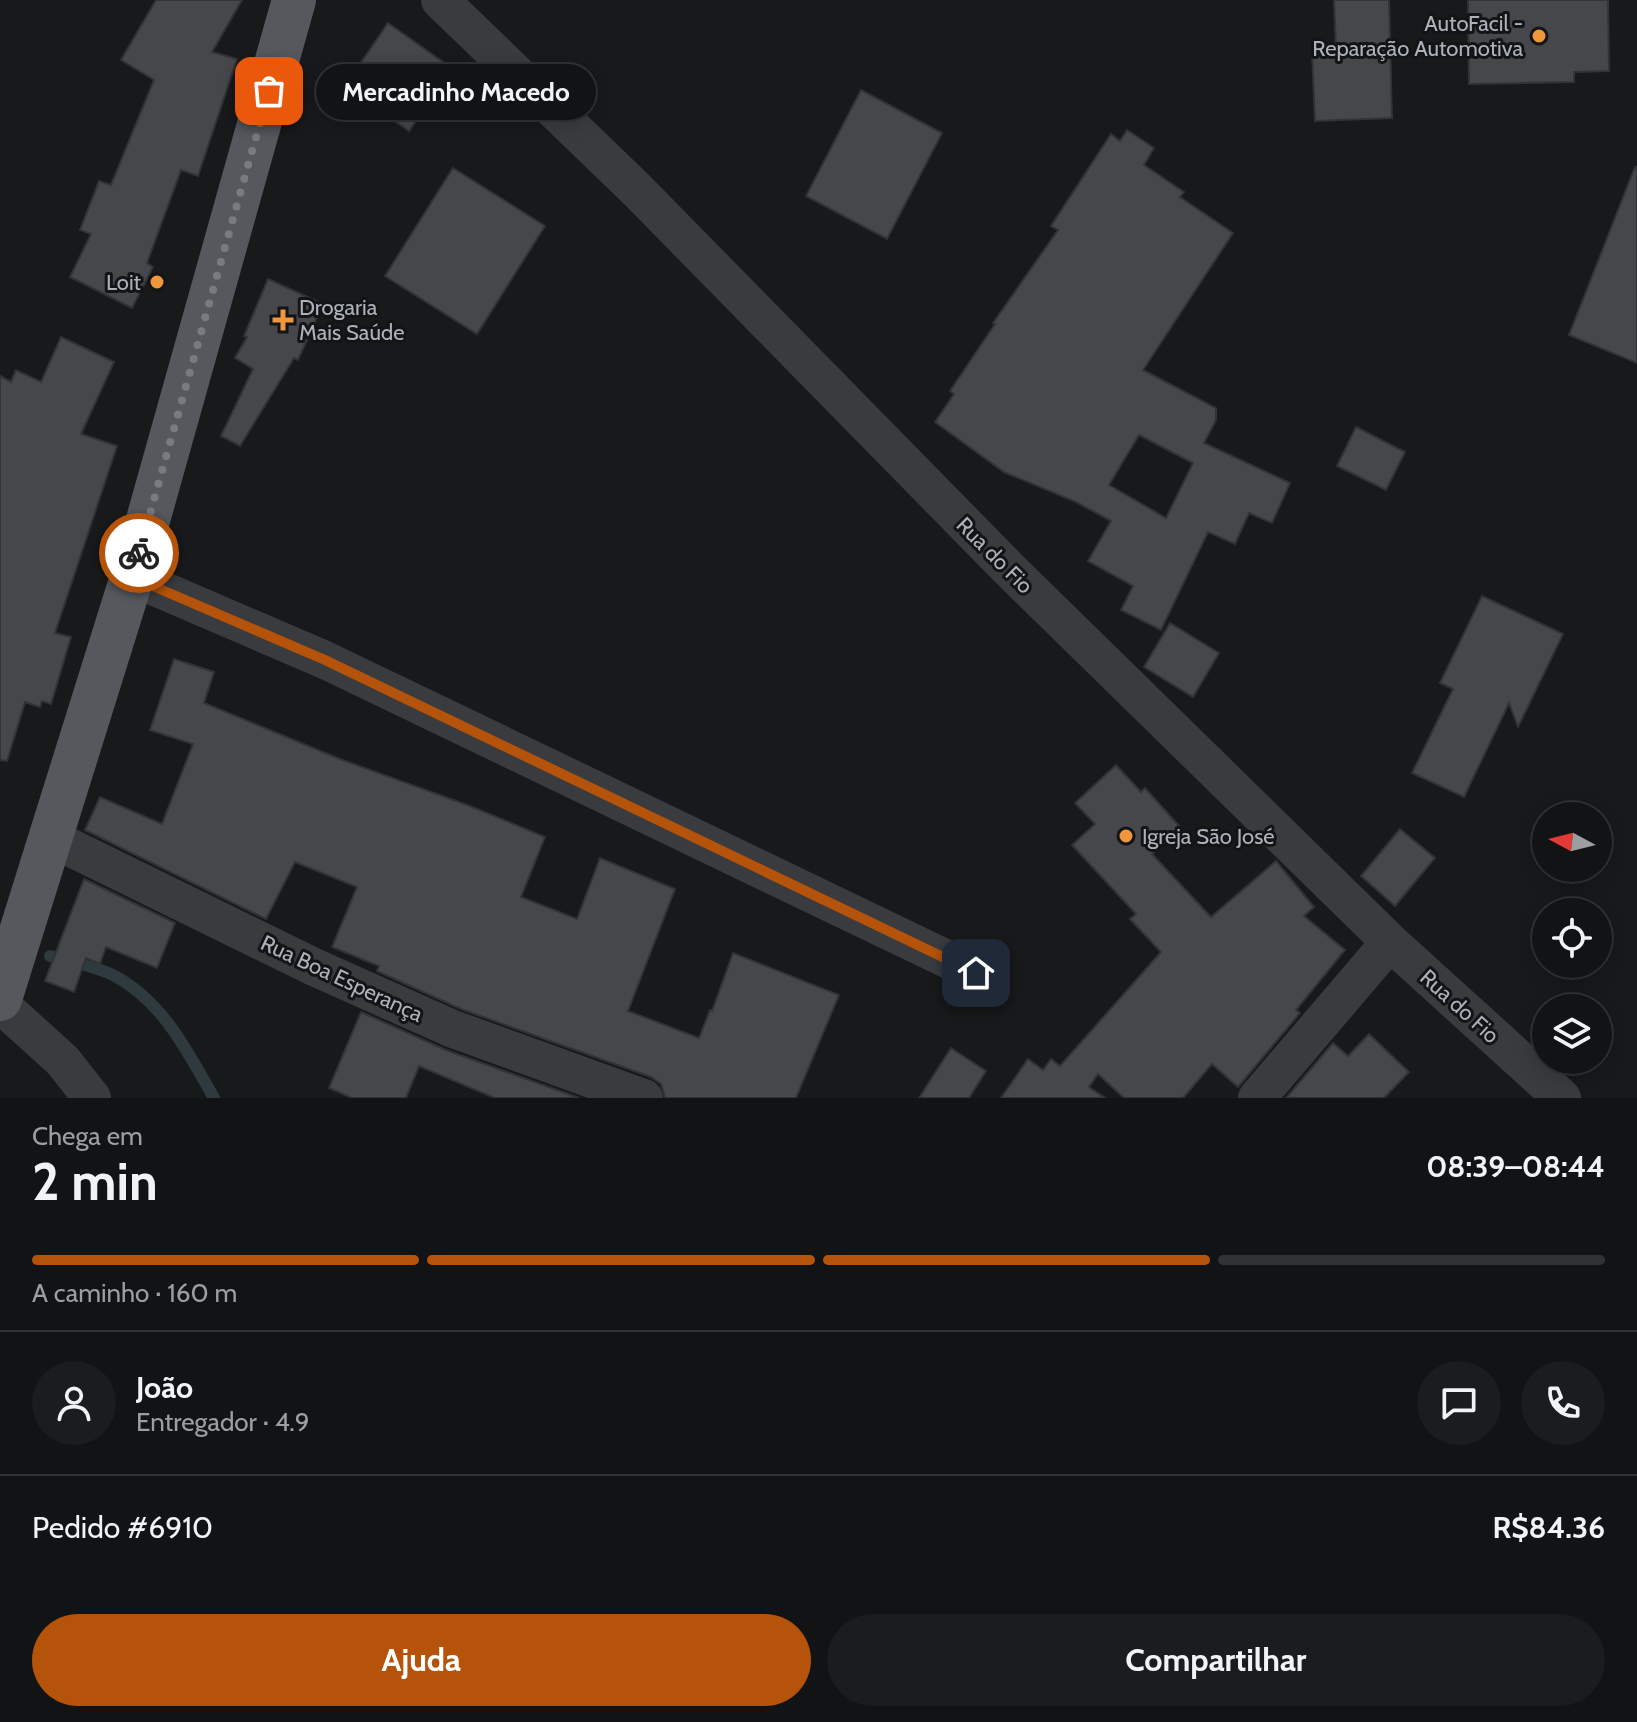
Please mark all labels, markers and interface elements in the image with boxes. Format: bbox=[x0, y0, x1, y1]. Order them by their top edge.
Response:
place label: AutoFacil - Reparação Automotiva bbox=[1312, 10, 1523, 62]
marker: AutoFacil - Reparação Automotiva bbox=[1530, 27, 1548, 45]
pin bbox=[235, 57, 303, 125]
callout: Mercadinho Macedo bbox=[317, 63, 597, 119]
icon: bag bbox=[247, 69, 291, 113]
text: Mercadinho Macedo bbox=[342, 76, 570, 108]
place label: Loit bbox=[106, 269, 142, 296]
marker: Loit bbox=[148, 273, 166, 291]
place label: Drogaria Mais Saúde bbox=[299, 294, 404, 346]
marker: Drogaria Mais Saúde bbox=[274, 311, 292, 329]
street label: Rua do Fio bbox=[951, 511, 1039, 599]
courier bbox=[99, 513, 179, 593]
icon: bike bbox=[117, 531, 161, 575]
north arrow bbox=[1532, 802, 1612, 882]
map controls bbox=[1532, 802, 1612, 1074]
place label: Igreja São José bbox=[1142, 823, 1275, 850]
marker: Igreja São José bbox=[1117, 827, 1135, 845]
button: locate bbox=[1532, 898, 1612, 978]
street label: Rua Boa Esperança bbox=[256, 929, 428, 1028]
pin bbox=[942, 939, 1010, 1007]
icon: home bbox=[954, 951, 998, 995]
street label: Rua do Fio bbox=[1414, 964, 1505, 1049]
button: layers bbox=[1532, 994, 1612, 1074]
text: Chega em bbox=[32, 1120, 143, 1152]
text: 08:39–08:44 bbox=[1426, 1148, 1605, 1185]
text: 2 min bbox=[32, 1150, 158, 1213]
text: A caminho · 160 m bbox=[32, 1277, 237, 1309]
button: person bbox=[32, 1361, 116, 1445]
button: chat bbox=[1417, 1361, 1501, 1445]
button: phone bbox=[1521, 1361, 1605, 1445]
text: João bbox=[136, 1369, 193, 1406]
text: Entregador · 4.9 bbox=[136, 1406, 310, 1438]
text: Pedido #6910 bbox=[32, 1509, 213, 1546]
text: R$84.36 bbox=[1492, 1509, 1605, 1546]
button: Ajuda bbox=[32, 1614, 811, 1706]
button: Compartilhar bbox=[827, 1614, 1605, 1706]

